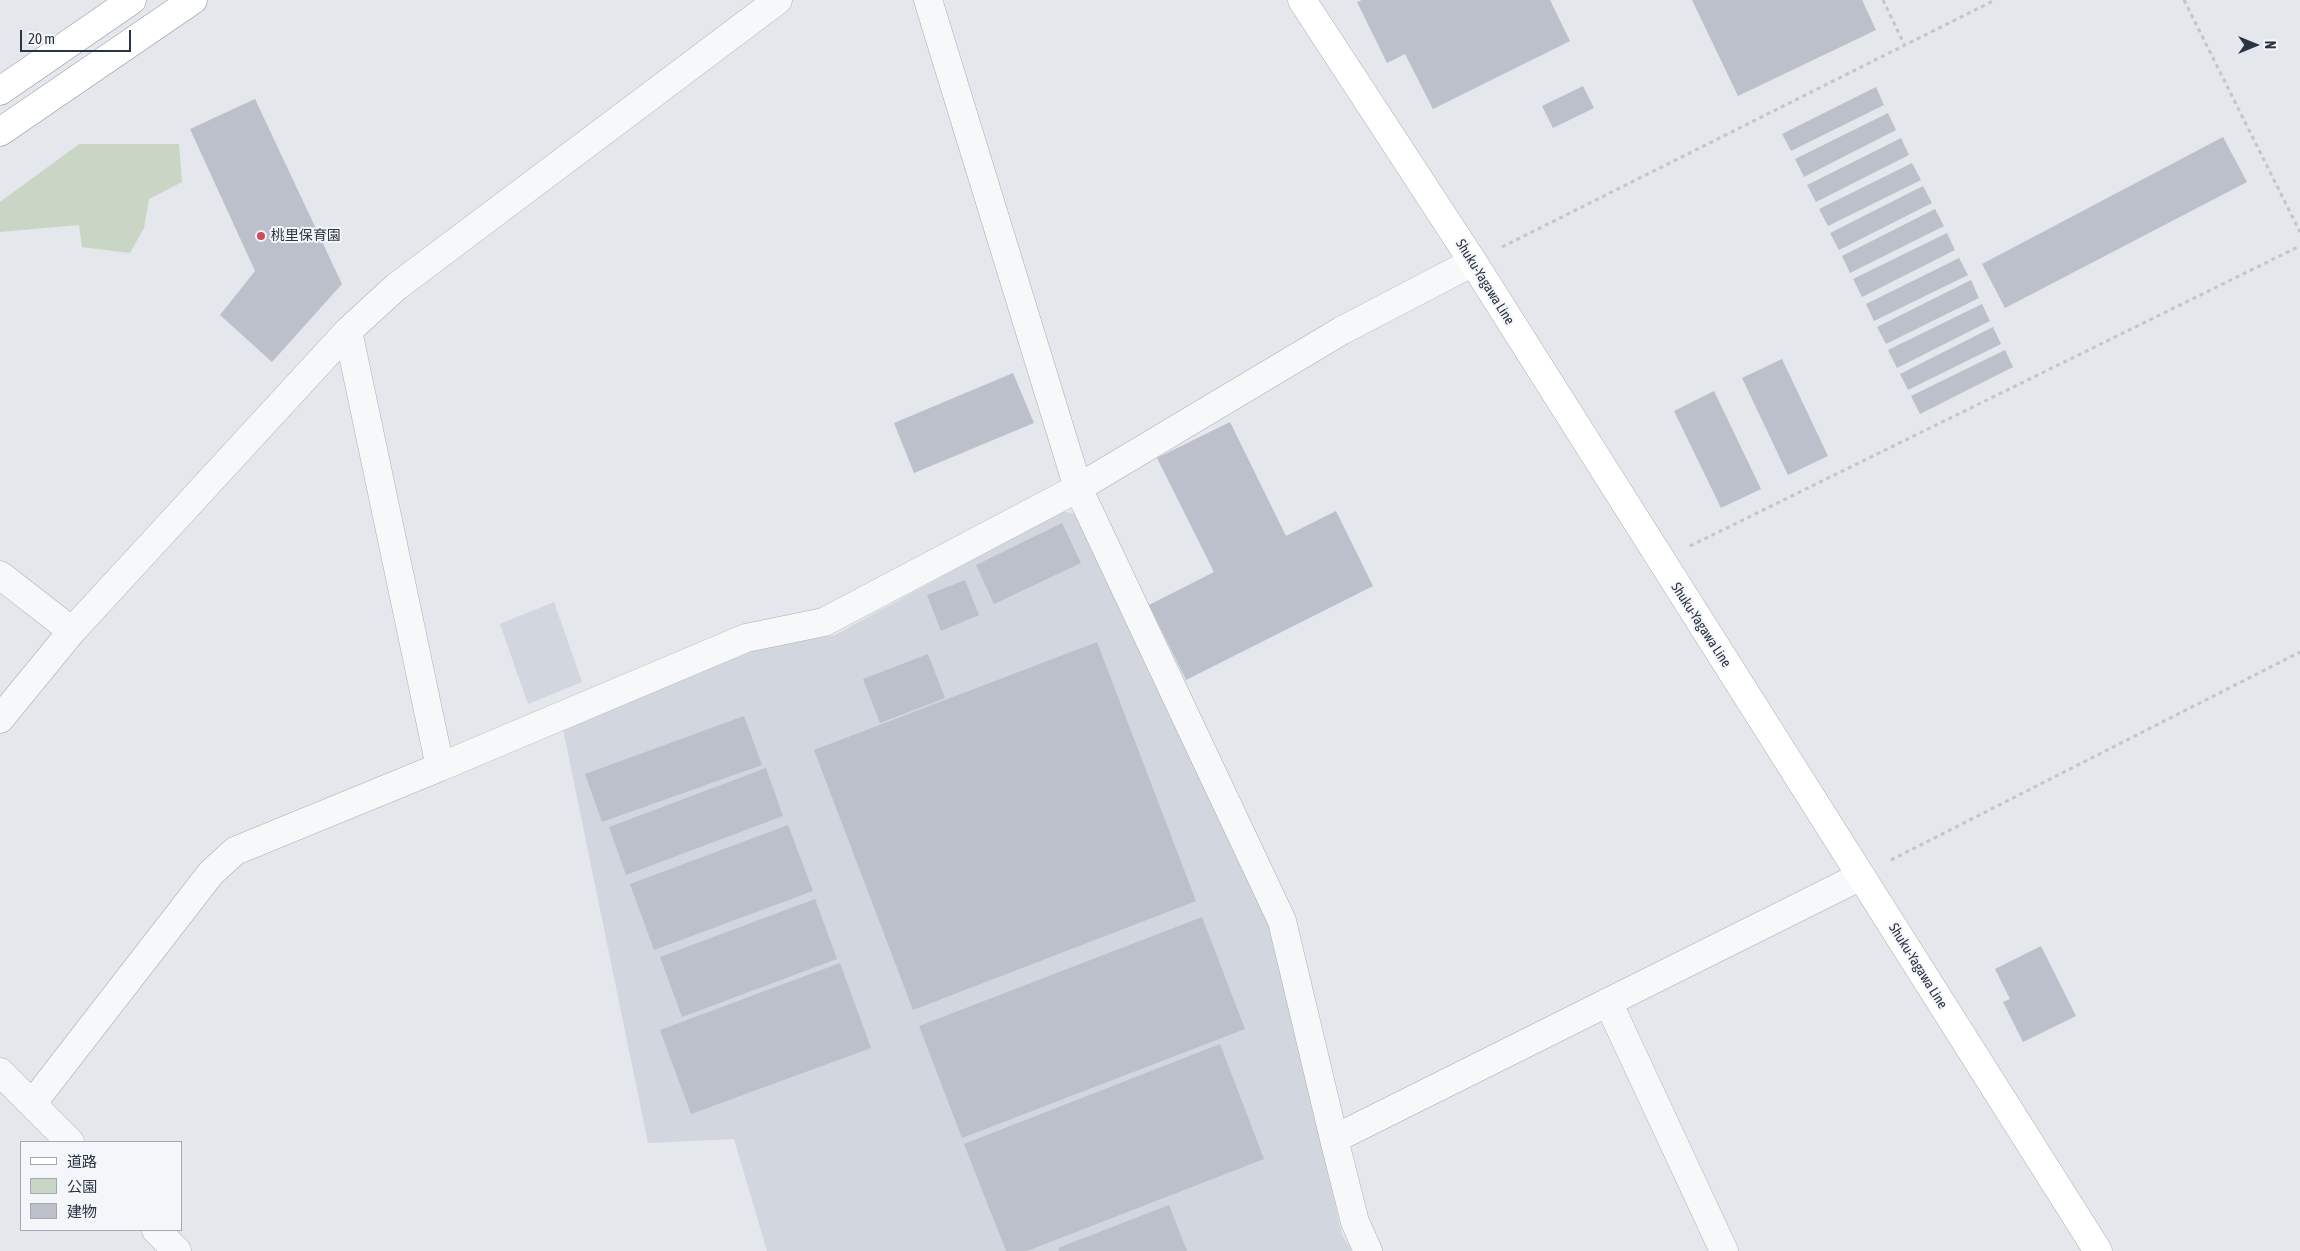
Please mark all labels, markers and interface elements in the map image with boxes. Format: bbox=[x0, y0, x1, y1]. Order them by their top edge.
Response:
scale bar bbox=[22, 20, 134, 52]
north arrow bbox=[2230, 20, 2280, 70]
text: 20 m bbox=[28, 30, 55, 47]
text: N bbox=[2262, 41, 2278, 49]
place label: 桃里保育園 bbox=[271, 228, 341, 244]
marker: 桃里保育園 bbox=[255, 230, 267, 242]
street label: Shuku-Yagawa Line bbox=[1452, 236, 1518, 328]
street label: Shuku-Yagawa Line bbox=[1667, 580, 1735, 670]
street label: Shuku-Yagawa Line bbox=[1885, 920, 1951, 1012]
legend bbox=[20, 1141, 182, 1231]
text: 道路 bbox=[67, 1153, 97, 1170]
text: 公園 bbox=[67, 1178, 97, 1195]
text: 建物 bbox=[67, 1203, 97, 1220]

